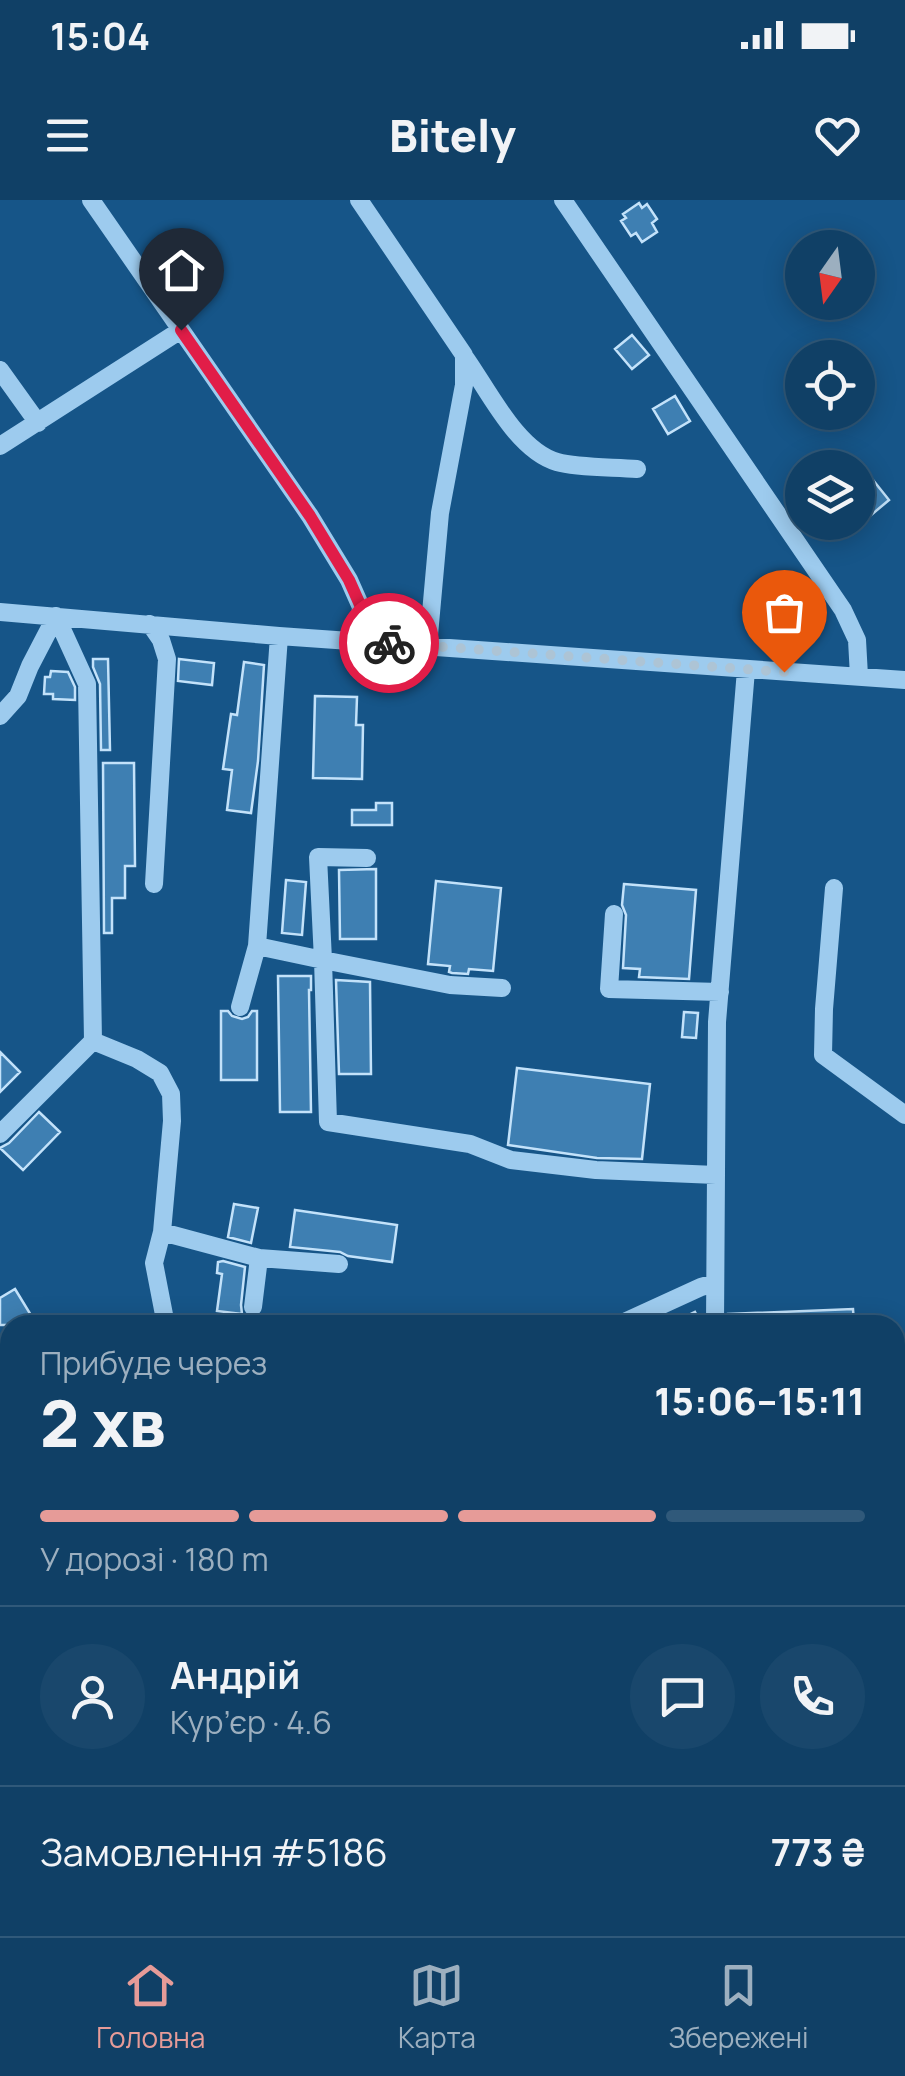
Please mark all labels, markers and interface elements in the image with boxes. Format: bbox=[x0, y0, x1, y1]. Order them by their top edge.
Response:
text: 15:04 bbox=[50, 9, 150, 61]
text: Bitely bbox=[389, 104, 516, 166]
icon: menu bbox=[40, 108, 95, 163]
icon: heart bbox=[810, 108, 865, 163]
pin bbox=[139, 228, 224, 331]
north arrow bbox=[785, 230, 875, 320]
map controls bbox=[785, 230, 875, 540]
icon: home bbox=[154, 243, 209, 298]
button: locate bbox=[785, 340, 875, 430]
button: layers bbox=[785, 450, 875, 540]
pin bbox=[742, 570, 827, 673]
icon: bag bbox=[757, 585, 812, 640]
courier bbox=[339, 593, 439, 693]
icon: bike bbox=[362, 616, 417, 671]
text: Прибуде через bbox=[40, 1341, 267, 1385]
text: 15:06–15:11 bbox=[654, 1374, 865, 1426]
text: 2 хв bbox=[40, 1378, 166, 1467]
text: У дорозі · 180 m bbox=[40, 1537, 269, 1581]
button: person bbox=[40, 1644, 145, 1749]
button: chat bbox=[630, 1644, 735, 1749]
button: phone bbox=[760, 1644, 865, 1749]
text: Андрій bbox=[170, 1648, 300, 1700]
text: Кур’єр · 4.6 bbox=[170, 1700, 332, 1744]
text: Замовлення #5186 bbox=[40, 1825, 388, 1877]
text: 773 ₴ bbox=[771, 1825, 865, 1877]
tab: Головна bbox=[96, 1958, 205, 2056]
tab: Карта bbox=[398, 1958, 476, 2056]
tab: Збережені bbox=[668, 1958, 809, 2056]

